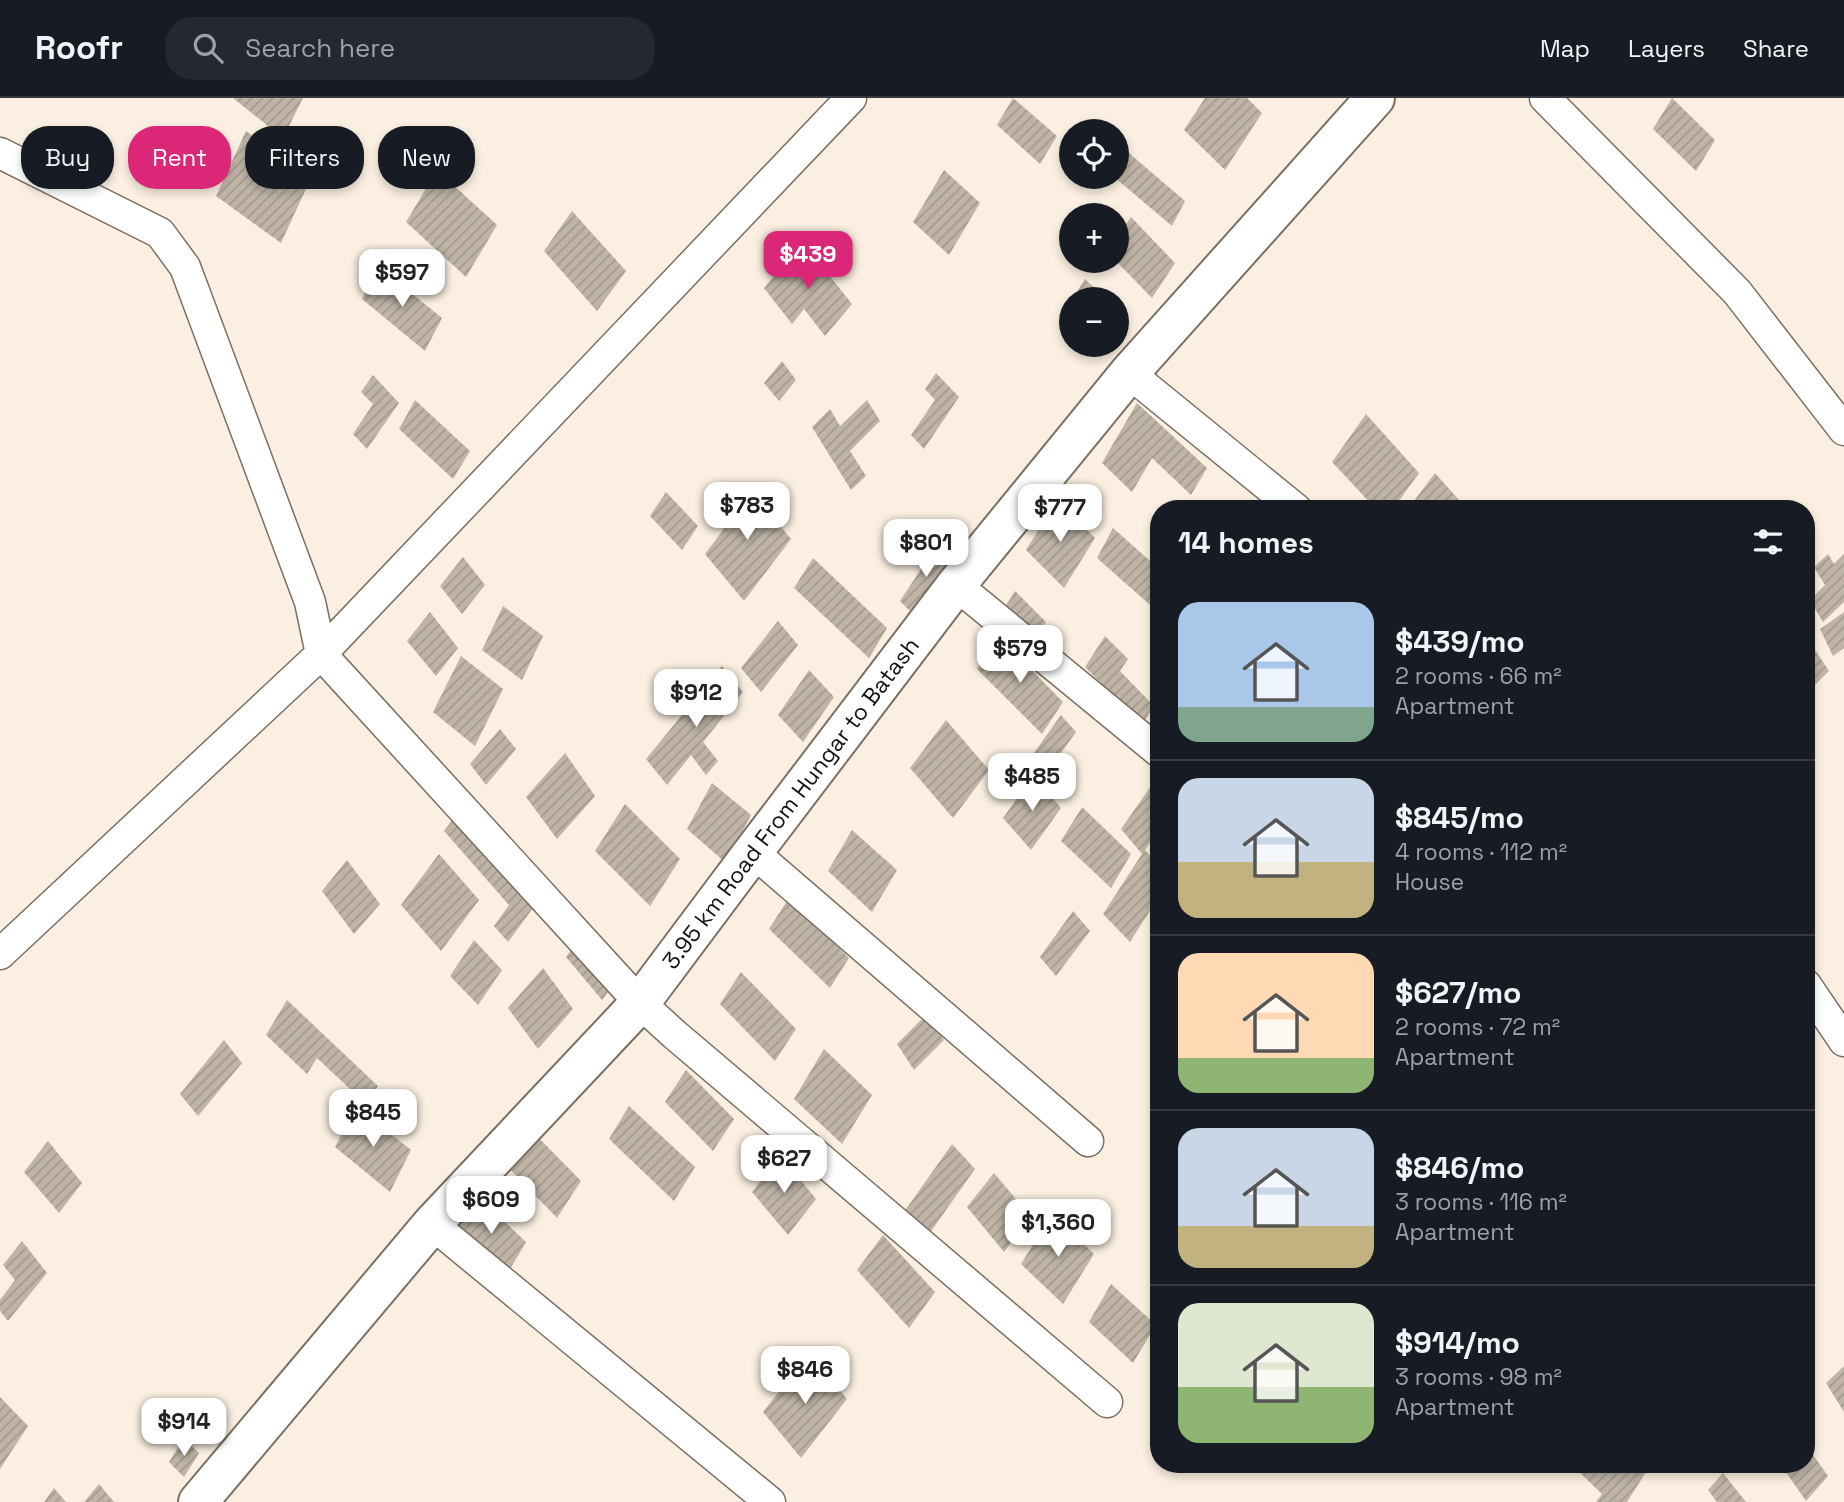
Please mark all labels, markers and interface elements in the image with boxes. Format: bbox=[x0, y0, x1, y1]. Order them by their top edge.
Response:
search box bbox=[165, 17, 655, 80]
text: Roofr bbox=[35, 27, 123, 69]
icon: search bbox=[189, 29, 227, 67]
text: Search here bbox=[245, 31, 395, 65]
text: Map bbox=[1540, 33, 1590, 64]
text: Layers bbox=[1628, 33, 1705, 64]
text: Share bbox=[1743, 33, 1809, 64]
map controls bbox=[1059, 119, 1129, 357]
button: locate bbox=[1059, 119, 1129, 189]
chip: Buy bbox=[21, 126, 114, 189]
chip: Rent bbox=[128, 126, 231, 189]
chip: Filters bbox=[245, 126, 364, 189]
chip: New bbox=[378, 126, 475, 189]
button: + bbox=[1059, 203, 1129, 273]
pin: $439 bbox=[767, 232, 849, 291]
text: $439 bbox=[780, 239, 836, 269]
pin: $597 bbox=[361, 250, 443, 309]
text: $597 bbox=[375, 257, 429, 287]
button: − bbox=[1059, 287, 1129, 357]
pin: $783 bbox=[706, 482, 788, 542]
pin: $777 bbox=[1019, 484, 1101, 544]
text: $783 bbox=[720, 490, 774, 520]
text: $777 bbox=[1034, 492, 1086, 522]
pin: $801 bbox=[885, 519, 967, 579]
text: 14 homes bbox=[1178, 523, 1314, 562]
icon: filters bbox=[1749, 523, 1787, 561]
text: $801 bbox=[899, 527, 953, 557]
text: $439/mo bbox=[1395, 622, 1525, 661]
pin: $579 bbox=[979, 626, 1061, 685]
icon: home bbox=[1234, 630, 1318, 714]
street label: 3.95 km Road From Hungar to Batash bbox=[656, 631, 926, 975]
text: $579 bbox=[993, 633, 1047, 663]
text: 2 rooms · 66 m² bbox=[1395, 661, 1562, 691]
pin: $912 bbox=[655, 670, 737, 729]
text: $912 bbox=[670, 677, 722, 707]
text: Apartment bbox=[1395, 691, 1515, 721]
pin: $485 bbox=[991, 754, 1073, 813]
text: $485 bbox=[1004, 761, 1060, 791]
text: $845/mo bbox=[1395, 798, 1524, 837]
icon: home bbox=[1234, 806, 1318, 890]
text: 4 rooms · 112 m² bbox=[1395, 837, 1567, 867]
text: House bbox=[1395, 867, 1464, 897]
text: $627/mo bbox=[1395, 973, 1521, 1012]
icon: home bbox=[1234, 981, 1318, 1065]
text: 2 rooms · 72 m² bbox=[1395, 1012, 1560, 1042]
text: Apartment bbox=[1395, 1042, 1515, 1072]
pin: $845 bbox=[332, 1090, 414, 1149]
text: $845 bbox=[345, 1097, 401, 1127]
pin: $627 bbox=[743, 1136, 825, 1195]
text: $627 bbox=[757, 1143, 811, 1173]
text: $846/mo bbox=[1395, 1148, 1524, 1187]
icon: home bbox=[1234, 1156, 1318, 1240]
pin: $609 bbox=[450, 1176, 532, 1236]
text: $609 bbox=[462, 1184, 520, 1214]
text: 3 rooms · 116 m² bbox=[1395, 1187, 1567, 1217]
pin: $1,360 bbox=[1001, 1200, 1115, 1259]
text: $1,360 bbox=[1021, 1207, 1095, 1237]
text: Apartment bbox=[1395, 1217, 1515, 1247]
text: $914/mo bbox=[1395, 1323, 1520, 1362]
icon: home bbox=[1234, 1331, 1318, 1415]
pin: $846 bbox=[764, 1346, 846, 1406]
text: $846 bbox=[777, 1354, 833, 1384]
text: 3 rooms · 98 m² bbox=[1395, 1362, 1562, 1392]
text: Apartment bbox=[1395, 1392, 1515, 1422]
pin: $914 bbox=[143, 1398, 225, 1458]
text: $914 bbox=[157, 1406, 211, 1436]

